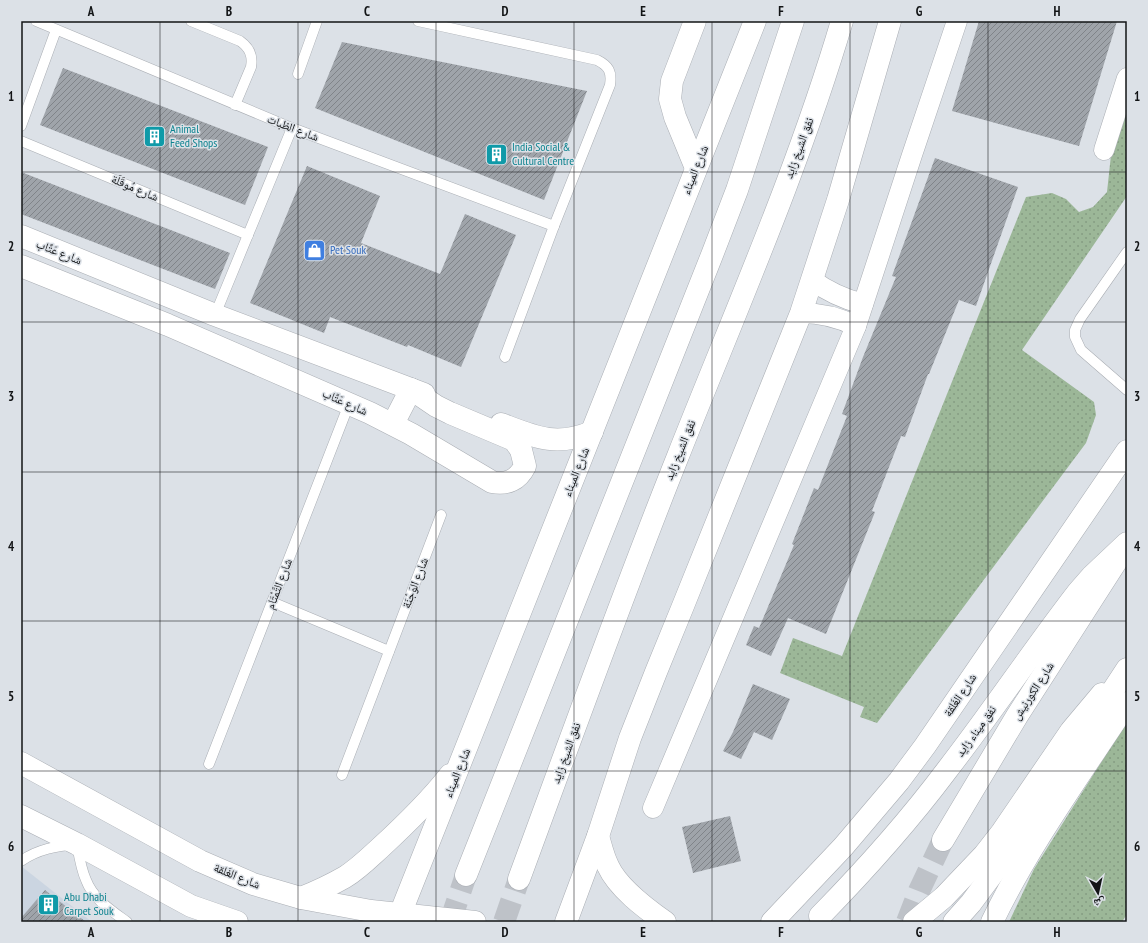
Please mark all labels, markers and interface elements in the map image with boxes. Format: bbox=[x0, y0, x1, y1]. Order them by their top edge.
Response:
text: A bbox=[87, 3, 95, 20]
text: B bbox=[226, 3, 232, 20]
text: C bbox=[364, 3, 370, 20]
text: D bbox=[502, 3, 509, 20]
text: E bbox=[640, 3, 646, 20]
text: F bbox=[778, 3, 784, 20]
text: G bbox=[916, 3, 923, 20]
text: H bbox=[1054, 3, 1061, 20]
text: 1 bbox=[8, 88, 14, 105]
text: 1 bbox=[1134, 88, 1140, 105]
street label: شارع الظبات bbox=[265, 111, 321, 145]
street label: نفق الشيخ زايد bbox=[781, 115, 817, 180]
place label: Animal Feed Shops bbox=[170, 121, 217, 150]
building icon: Animal Feed Shops bbox=[141, 123, 167, 149]
place label: India Social & Cultural Centre bbox=[512, 139, 574, 168]
building icon: India Social & Cultural Centre bbox=[483, 141, 509, 167]
street label: شارع الميناء bbox=[678, 143, 712, 197]
street label: شارع مُوقَلَة bbox=[109, 171, 161, 205]
street label: شارع عَتَّاب bbox=[34, 236, 84, 268]
shop icon: Pet Souk bbox=[302, 237, 328, 263]
text: 2 bbox=[8, 238, 14, 255]
text: 2 bbox=[1134, 238, 1140, 255]
place label: Pet Souk bbox=[330, 242, 366, 257]
street label: شارع عَتَّاب bbox=[320, 385, 370, 419]
text: 3 bbox=[8, 388, 14, 405]
text: 3 bbox=[1134, 388, 1140, 405]
street label: نفق الشيخ زايد bbox=[661, 417, 699, 482]
street label: شارع الميناء bbox=[559, 445, 593, 499]
text: 4 bbox=[8, 538, 15, 555]
text: 4 bbox=[1134, 538, 1141, 555]
street label: شارع الوَجْنَة bbox=[398, 555, 432, 611]
street label: شارع التَّمْتَام bbox=[262, 556, 296, 612]
street label: شارع الكورنيش bbox=[1008, 659, 1058, 723]
street label: شارع الغَلقة bbox=[940, 670, 980, 720]
text: 5 bbox=[8, 688, 14, 705]
text: 5 bbox=[1134, 688, 1140, 705]
street label: نفق ميناء زايد bbox=[952, 702, 999, 759]
street label: نفق الشيخ زايد bbox=[548, 720, 584, 785]
street label: شارع الميناء bbox=[440, 746, 474, 800]
text: 6 bbox=[8, 838, 14, 855]
text: 6 bbox=[1134, 838, 1140, 855]
street label: شارع الغَلقة bbox=[211, 859, 263, 893]
north arrow bbox=[1078, 873, 1118, 913]
place label: Abu Dhabi Carpet Souk bbox=[64, 889, 114, 918]
building icon: Abu Dhabi Carpet Souk bbox=[35, 891, 61, 917]
text: ش bbox=[1092, 894, 1106, 911]
text: A bbox=[87, 924, 95, 941]
text: B bbox=[226, 924, 232, 941]
text: C bbox=[364, 924, 370, 941]
text: D bbox=[502, 924, 509, 941]
text: E bbox=[640, 924, 646, 941]
text: F bbox=[778, 924, 784, 941]
text: G bbox=[916, 924, 923, 941]
text: H bbox=[1054, 924, 1061, 941]

